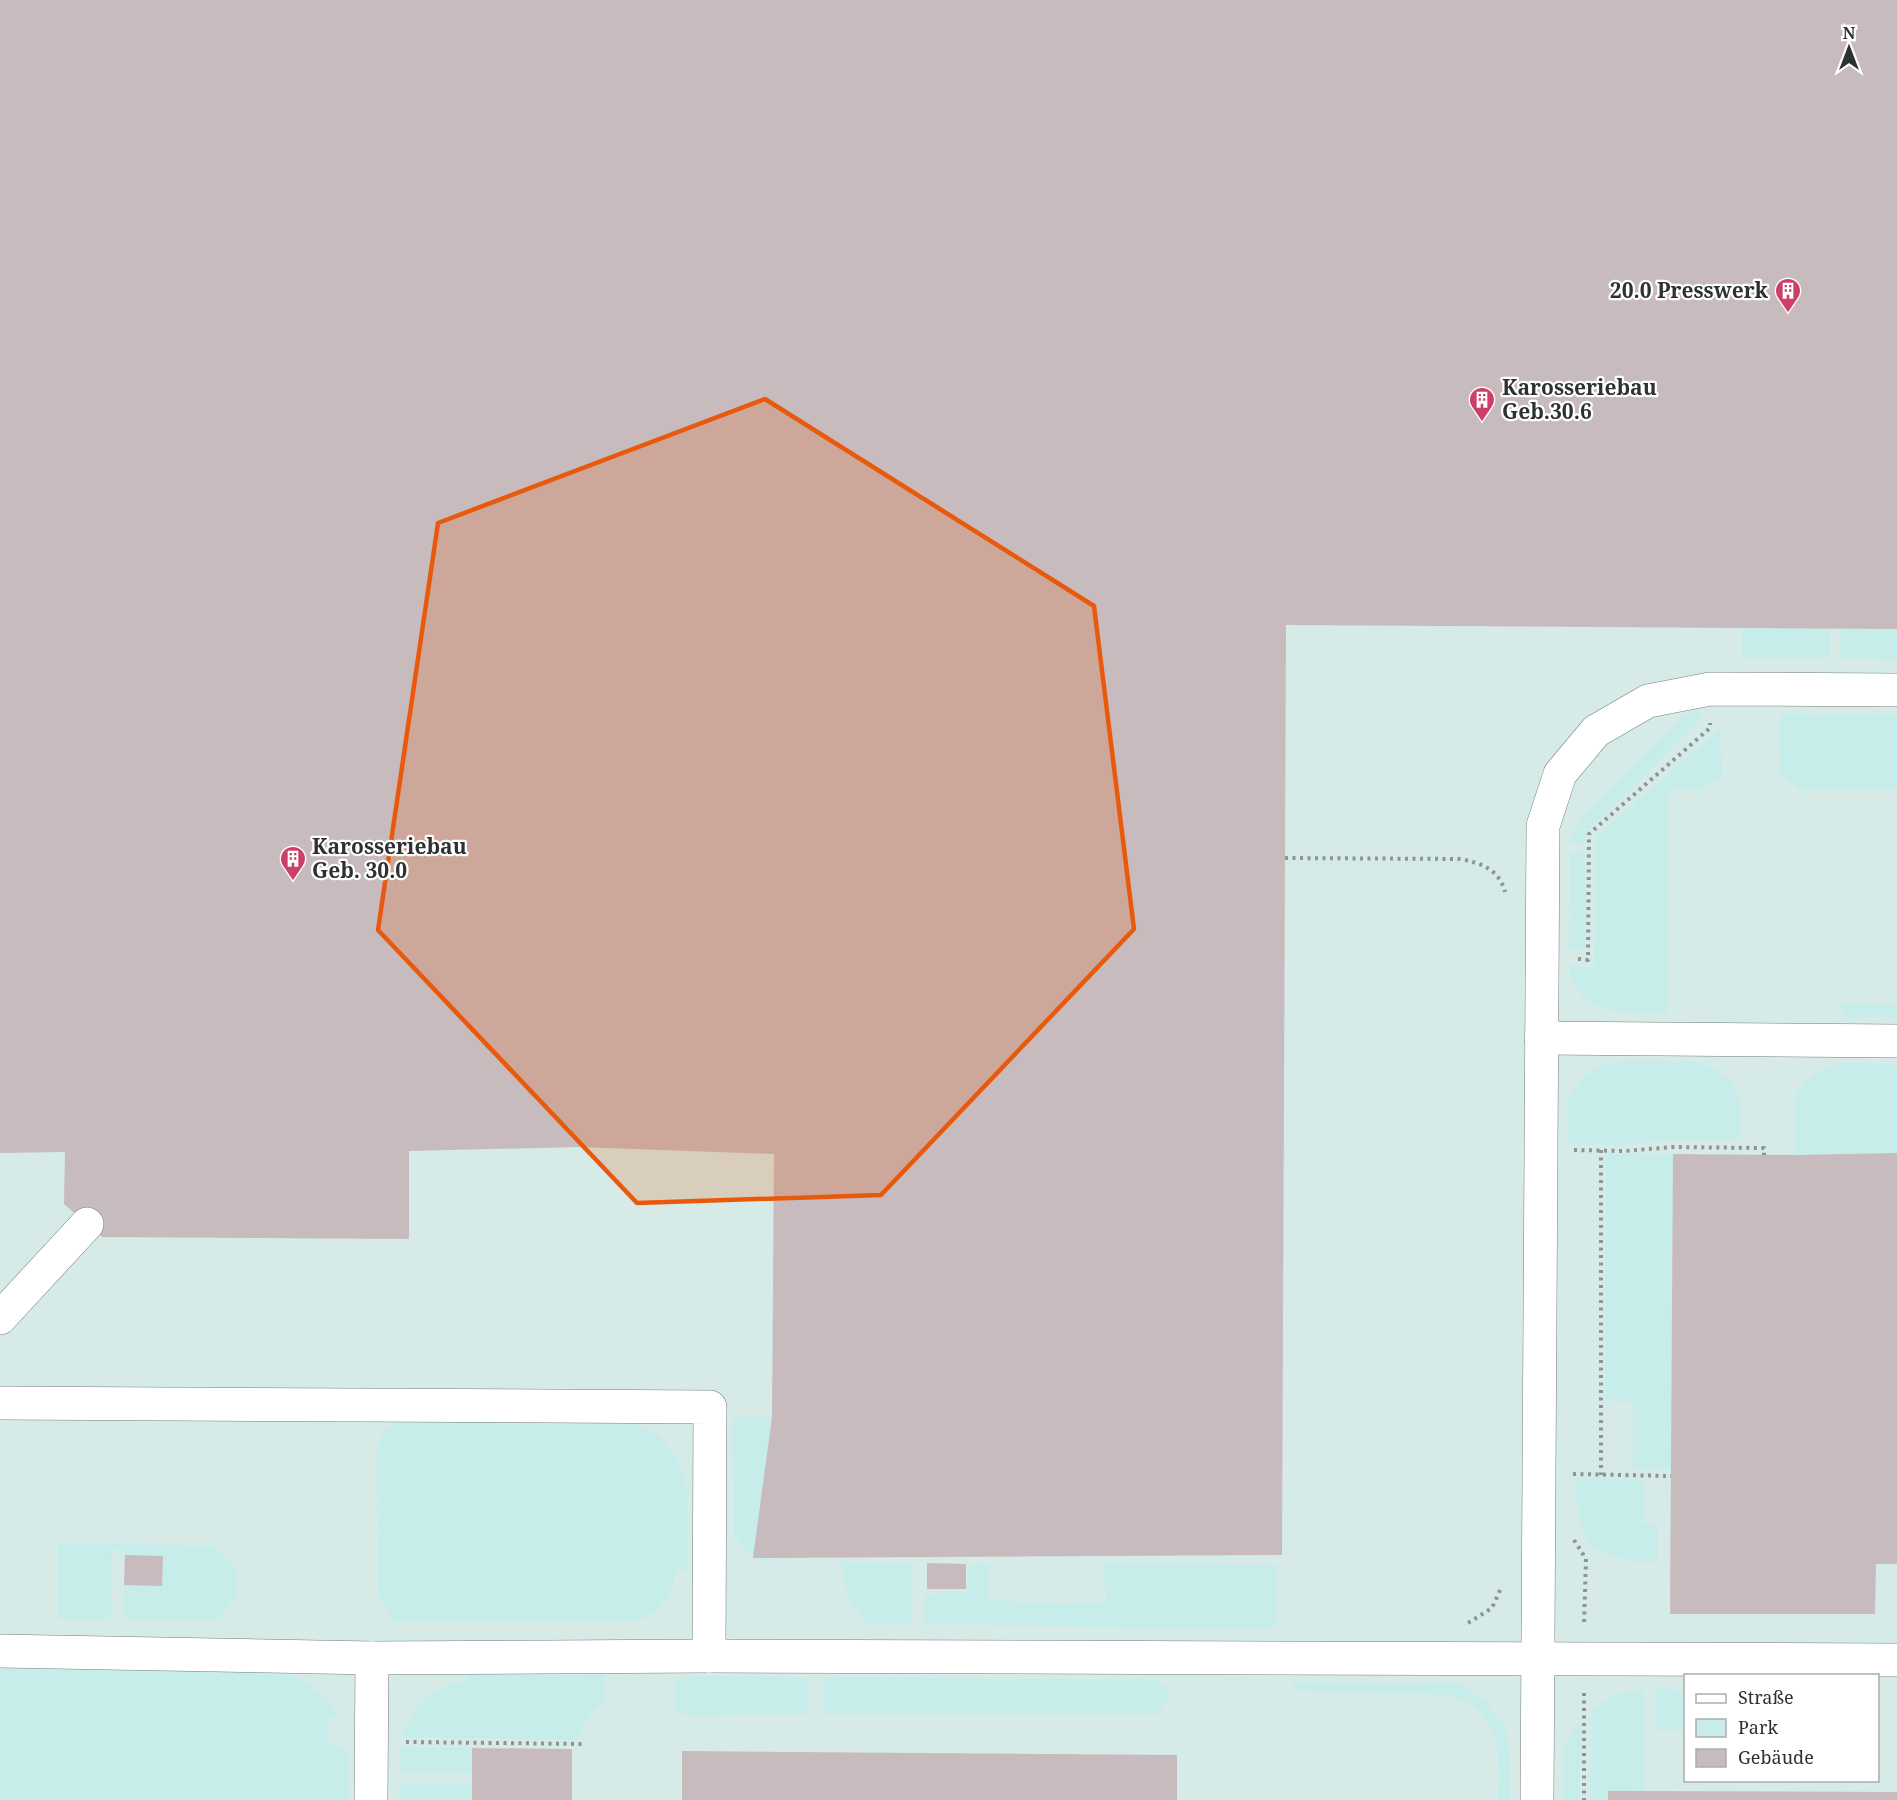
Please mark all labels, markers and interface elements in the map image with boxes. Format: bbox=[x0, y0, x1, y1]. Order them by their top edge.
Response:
north arrow bbox=[1819, 18, 1879, 78]
text: N bbox=[1843, 22, 1856, 44]
place label: 20.0 Presswerk bbox=[1610, 276, 1769, 304]
building icon: 20.0 Presswerk bbox=[1773, 276, 1803, 314]
place label: Karosseriebau Geb.30.6 bbox=[1502, 373, 1657, 425]
building icon: Karosseriebau Geb.30.6 bbox=[1467, 385, 1497, 423]
place label: Karosseriebau Geb. 30.0 bbox=[312, 832, 467, 884]
building icon: Karosseriebau Geb. 30.0 bbox=[278, 844, 308, 882]
legend bbox=[1684, 1674, 1879, 1782]
text: Straße bbox=[1738, 1685, 1794, 1709]
text: Park bbox=[1738, 1715, 1778, 1739]
text: Gebäude bbox=[1738, 1745, 1814, 1769]

